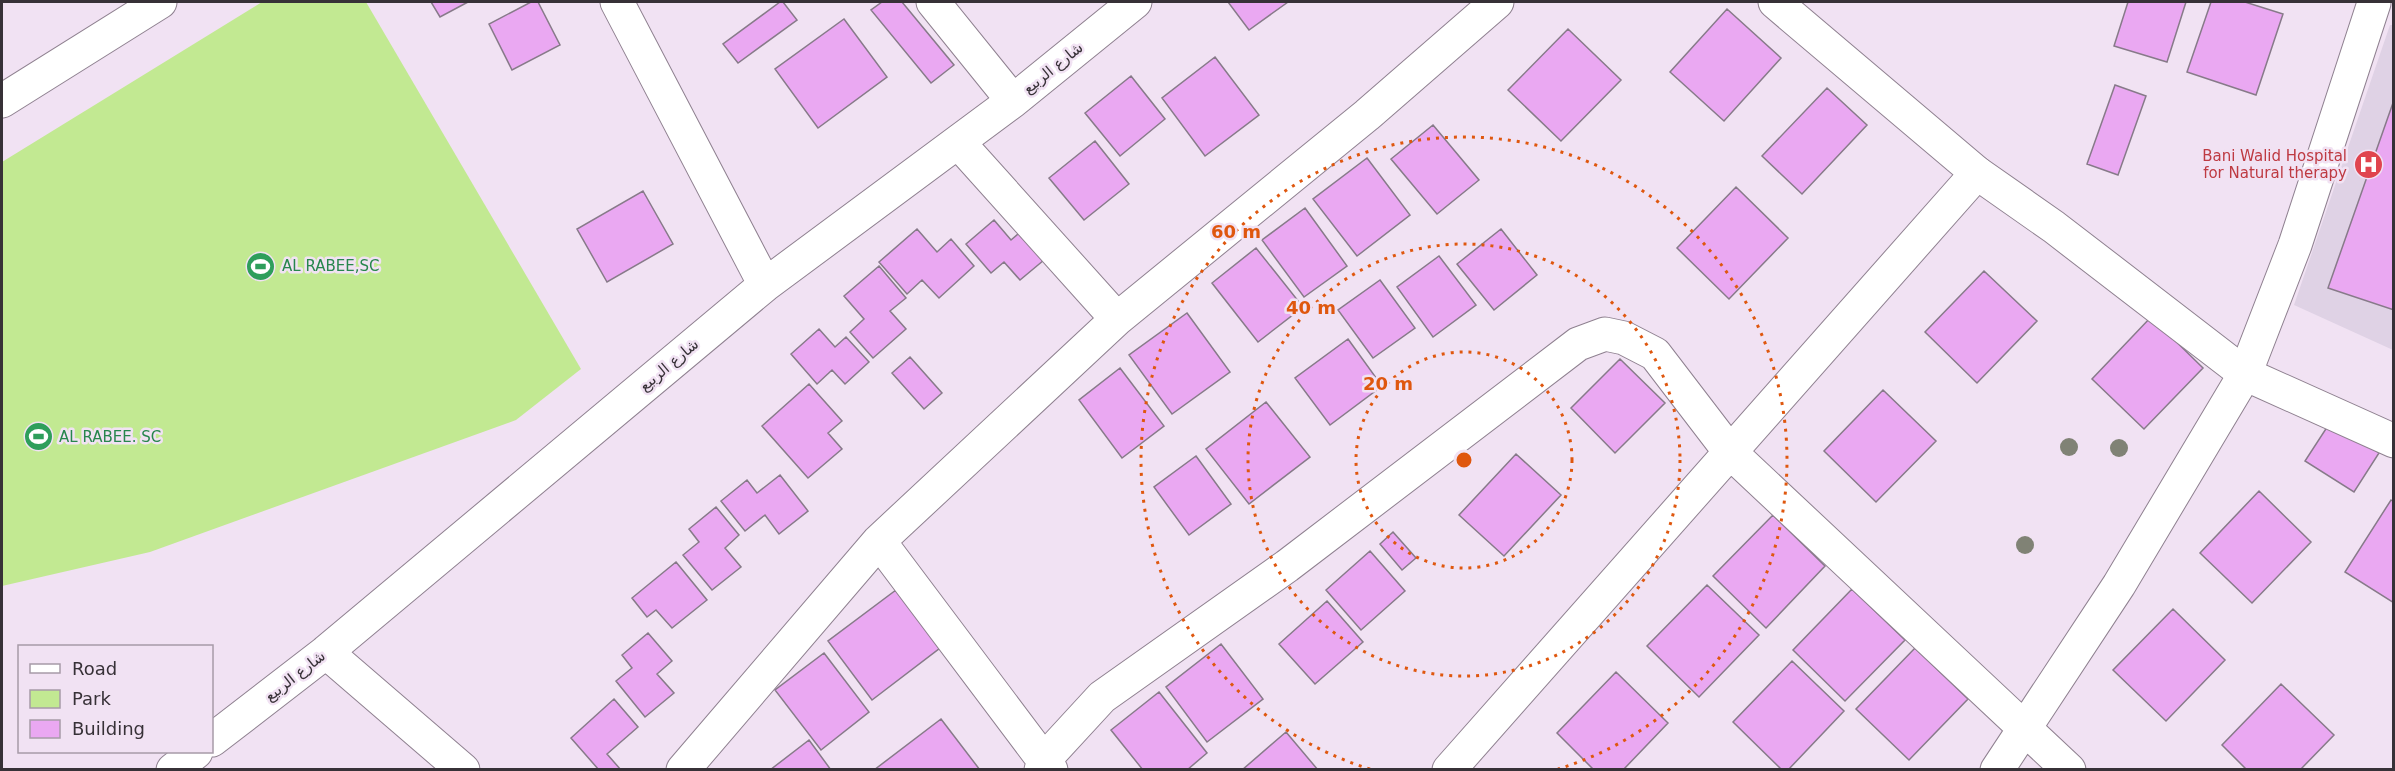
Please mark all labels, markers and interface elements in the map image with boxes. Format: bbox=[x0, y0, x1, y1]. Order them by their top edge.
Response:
street label: شارع الربيع bbox=[1019, 38, 1087, 98]
place label: Bani Walid Hospital for Natural therapy bbox=[2202, 147, 2347, 182]
hospital icon: Bani Walid Hospital for Natural therapy bbox=[2352, 149, 2384, 181]
text: 60 m bbox=[1211, 221, 1261, 242]
sports icon: AL RABEE,SC bbox=[245, 250, 277, 282]
place label: AL RABEE,SC bbox=[282, 257, 379, 275]
text: 40 m bbox=[1286, 297, 1336, 318]
street label: شارع الربيع bbox=[636, 335, 702, 395]
text: 20 m bbox=[1363, 373, 1413, 394]
sports icon: AL RABEE. SC bbox=[22, 421, 54, 453]
place label: AL RABEE. SC bbox=[59, 428, 161, 446]
centre of rings bbox=[1454, 450, 1474, 470]
legend bbox=[18, 645, 213, 753]
street label: شارع الربيع bbox=[261, 647, 329, 705]
text: Road bbox=[72, 658, 117, 679]
text: Park bbox=[72, 688, 111, 709]
text: Building bbox=[72, 718, 145, 739]

